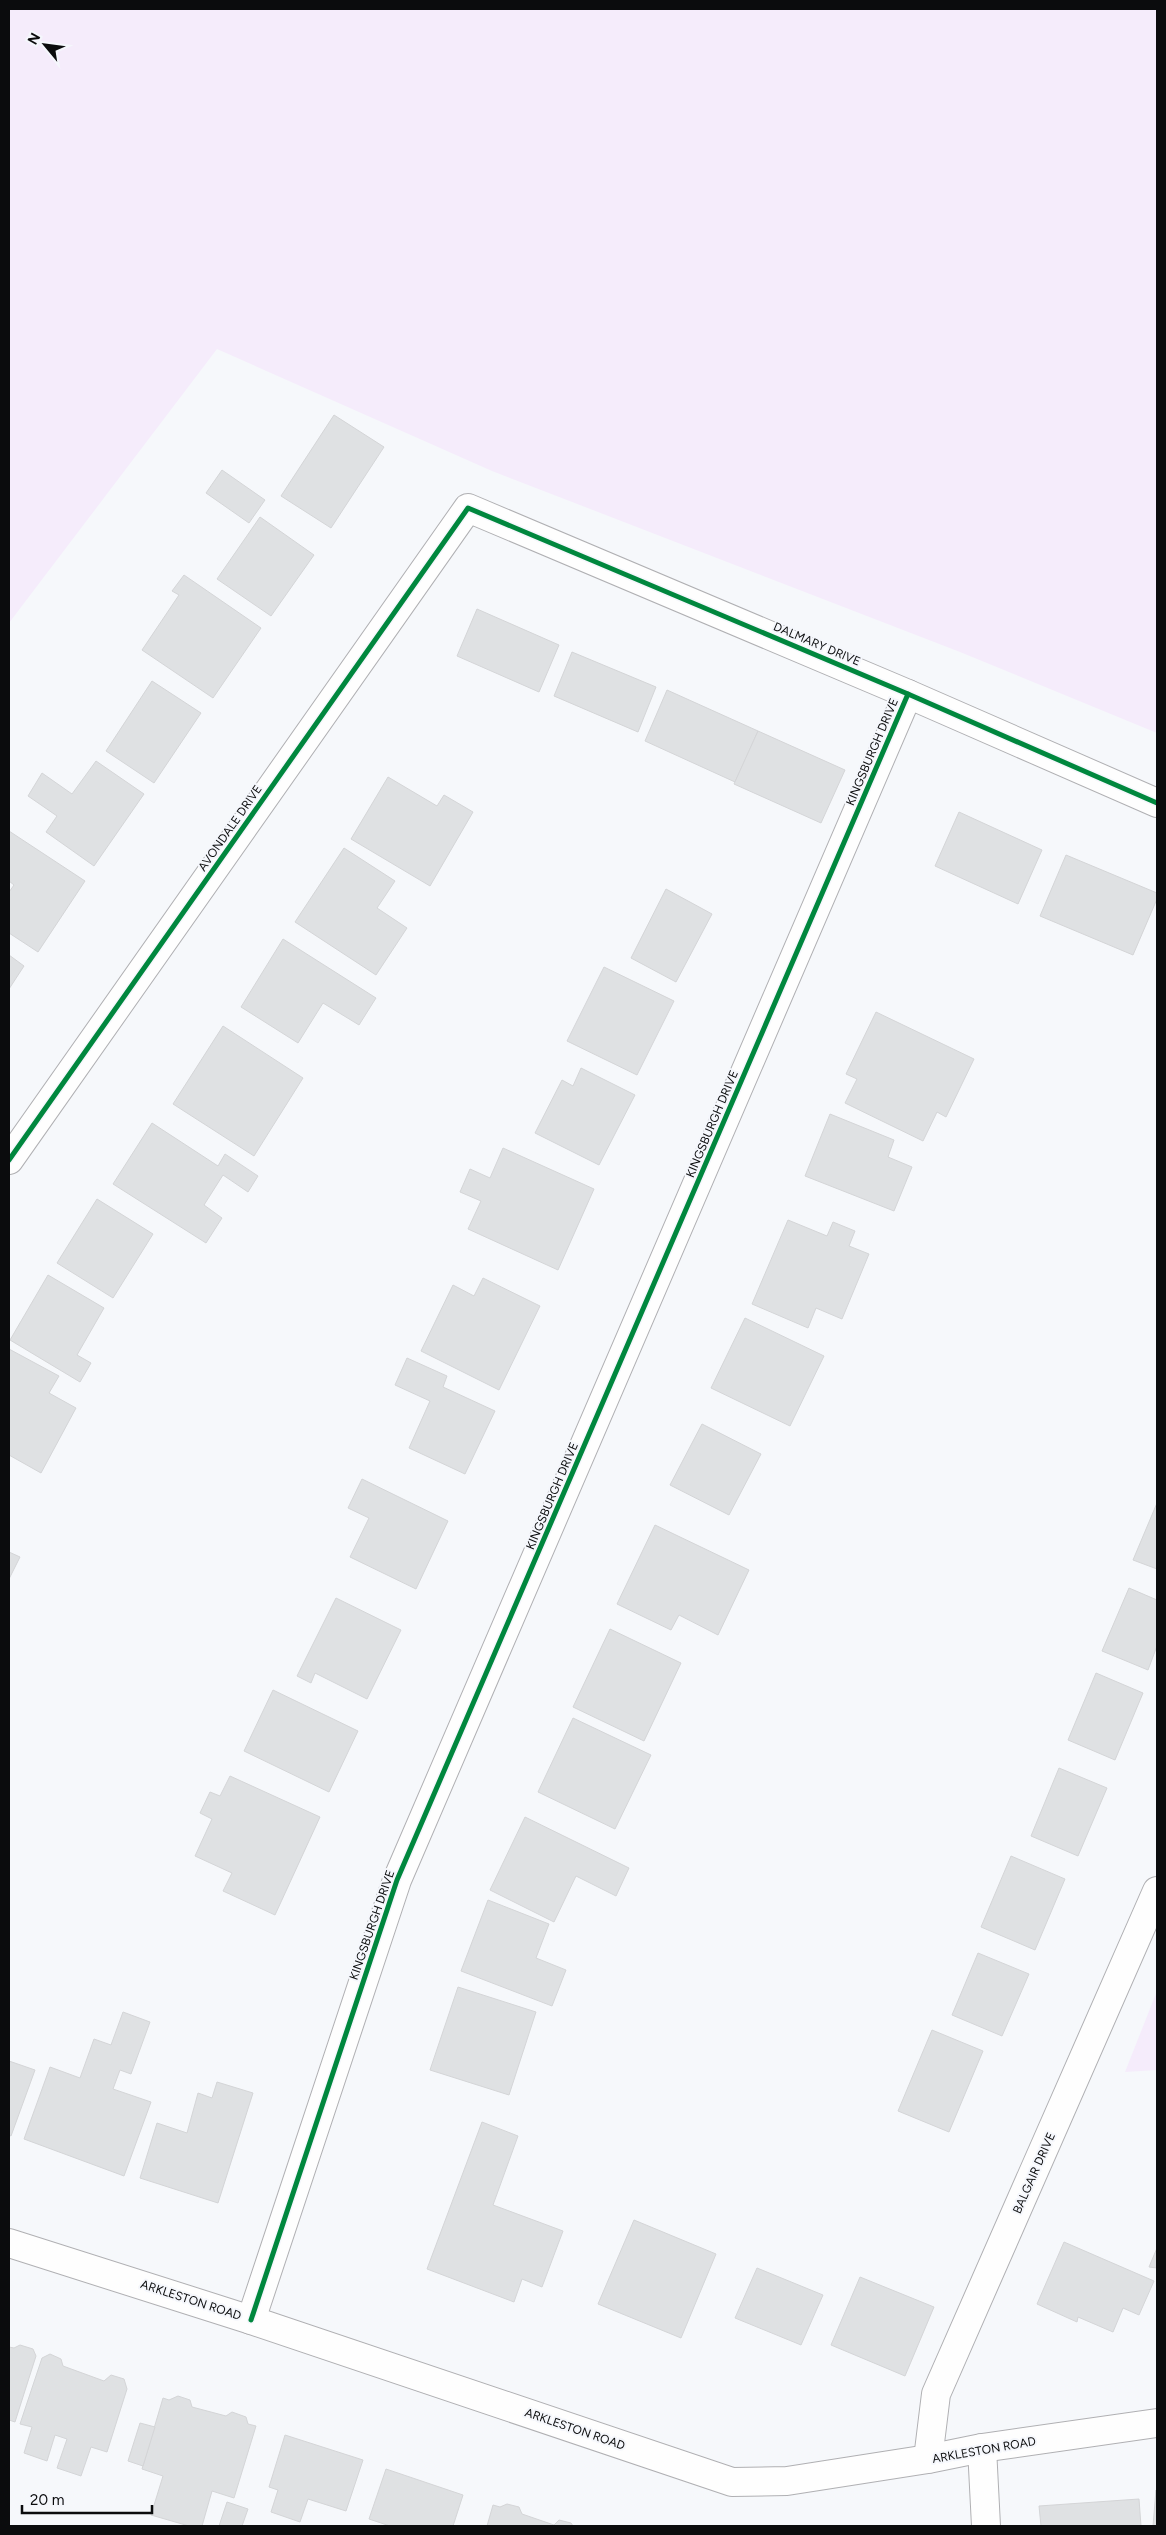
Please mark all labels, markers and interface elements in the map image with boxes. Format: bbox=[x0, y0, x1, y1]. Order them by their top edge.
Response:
north arrow bbox=[20, 20, 70, 70]
text: N bbox=[24, 30, 44, 48]
street label: DALMARY DRIVE bbox=[771, 619, 863, 669]
street label: KINGSBURGH DRIVE bbox=[843, 696, 901, 808]
street label: AVONDALE DRIVE bbox=[195, 782, 265, 874]
street label: KINGSBURGH DRIVE bbox=[683, 1068, 741, 1180]
street label: KINGSBURGH DRIVE bbox=[523, 1440, 581, 1552]
street label: KINGSBURGH DRIVE bbox=[347, 1868, 397, 1982]
street label: BALGAIR DRIVE bbox=[1010, 2130, 1058, 2216]
street label: ARKLESTON ROAD bbox=[139, 2277, 243, 2323]
street label: ARKLESTON ROAD bbox=[523, 2405, 627, 2453]
street label: ARKLESTON ROAD bbox=[931, 2434, 1037, 2466]
scale bar bbox=[22, 2482, 152, 2514]
text: 20 m bbox=[30, 2491, 64, 2509]

